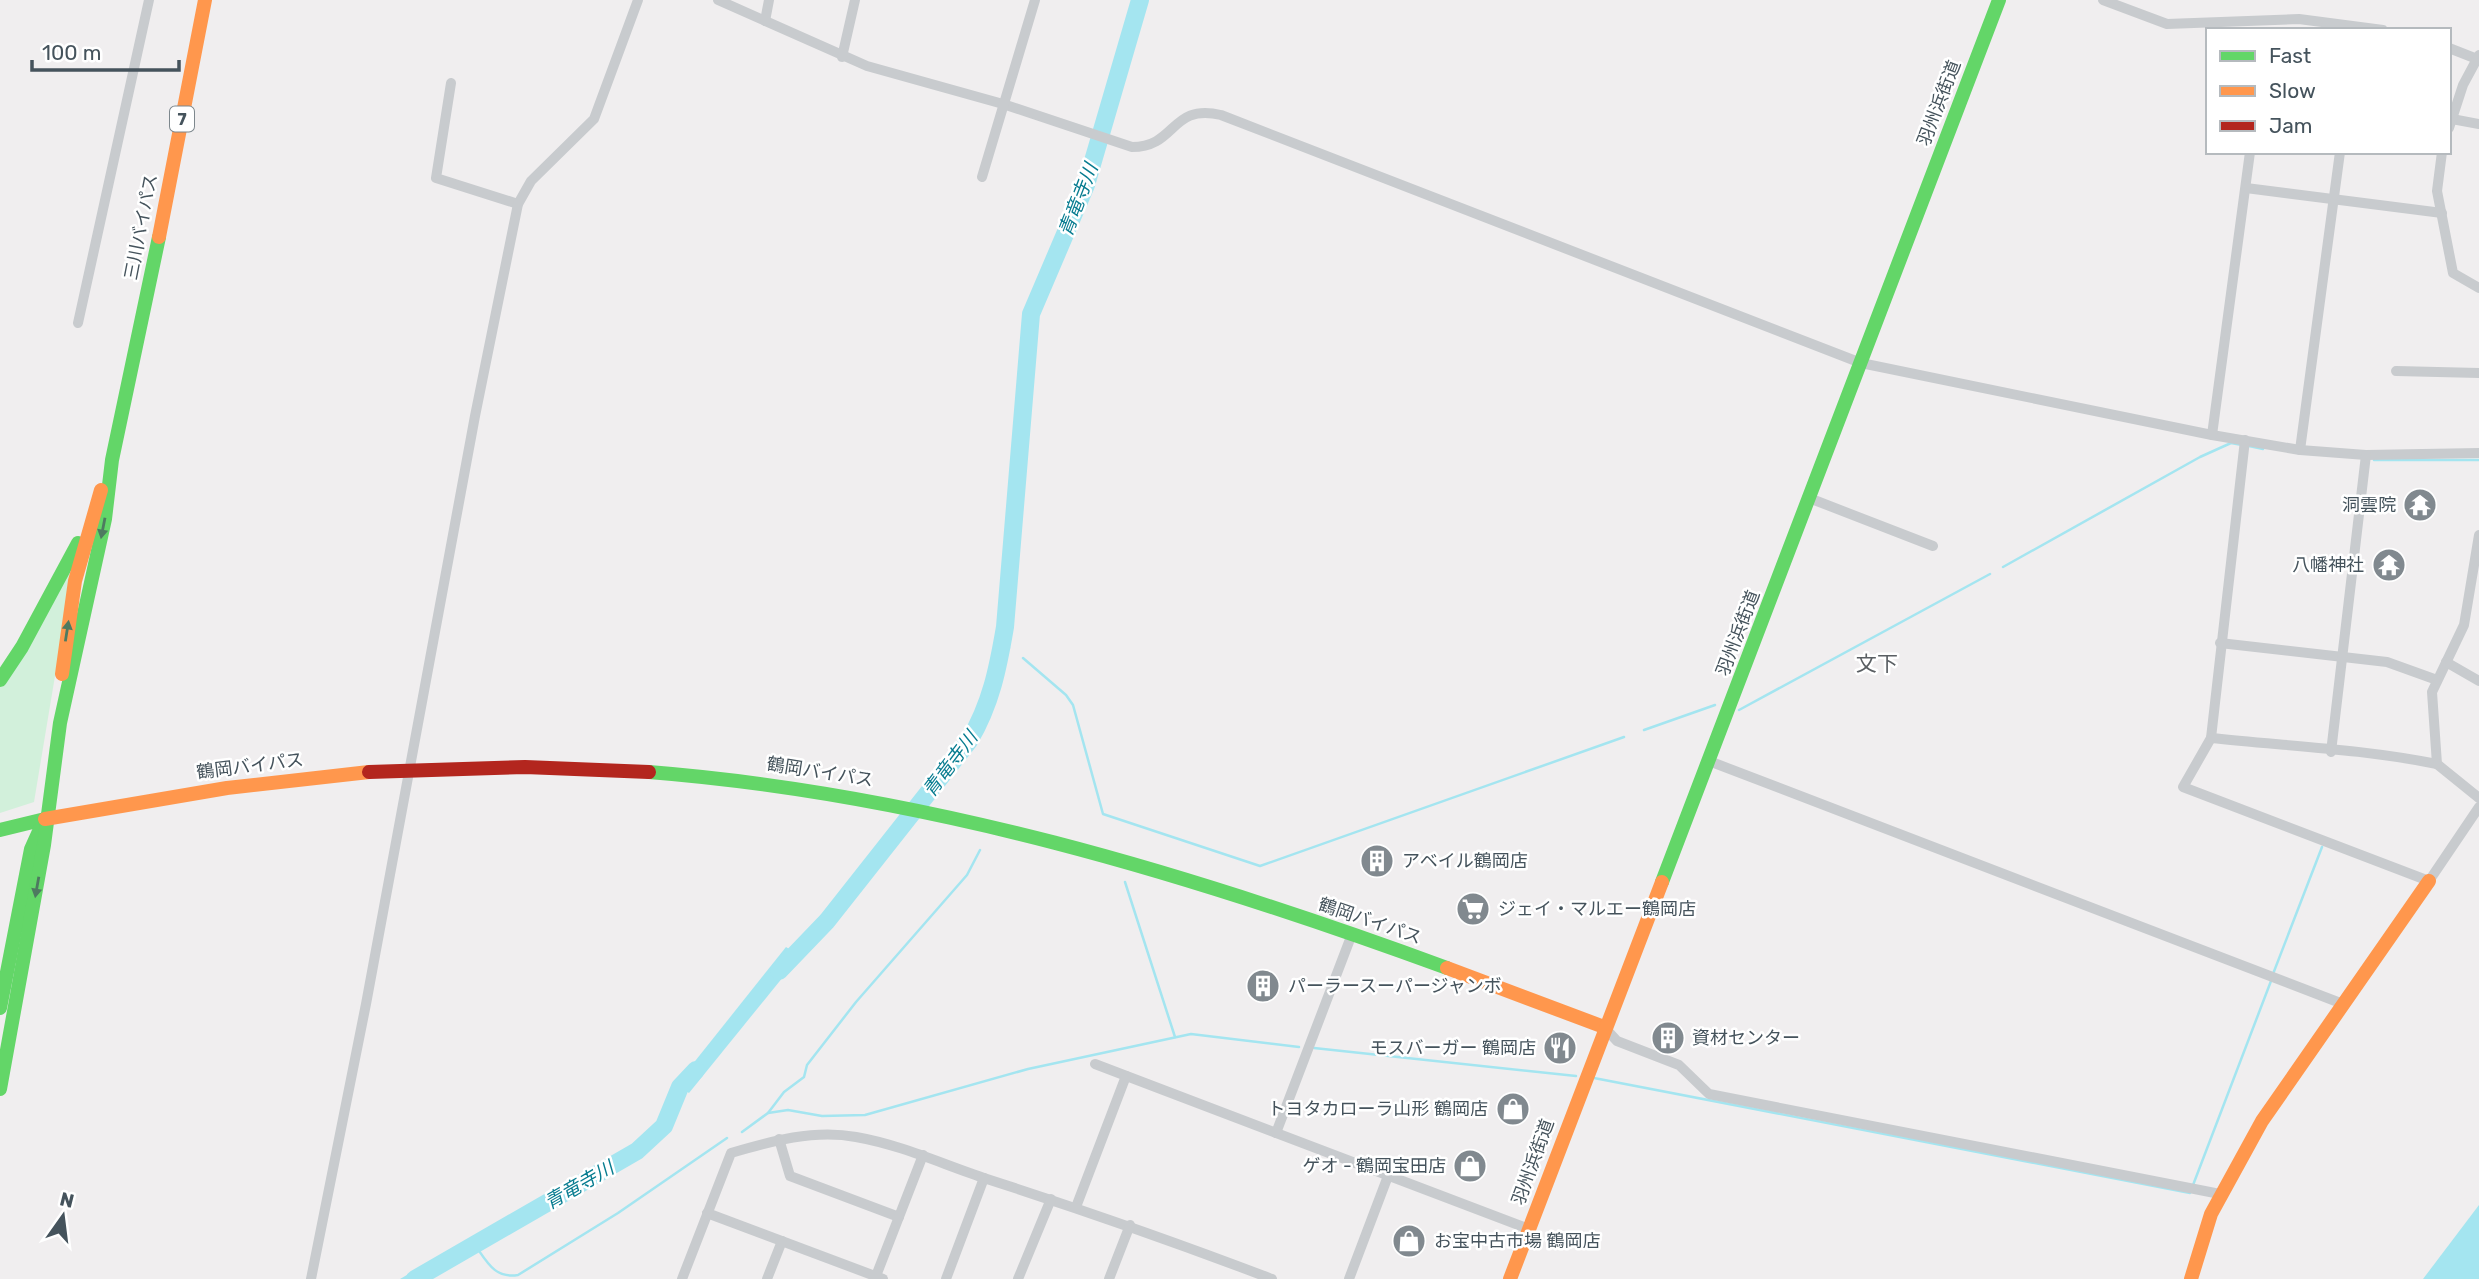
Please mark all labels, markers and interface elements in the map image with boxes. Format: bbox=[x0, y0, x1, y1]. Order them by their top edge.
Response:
scale bar bbox=[32, 28, 178, 72]
legend bbox=[2206, 28, 2451, 154]
text: 100 m bbox=[42, 40, 101, 65]
text: Fast bbox=[2269, 43, 2311, 68]
street label: 羽州浜街道 bbox=[1913, 57, 1965, 149]
text: Slow bbox=[2269, 78, 2316, 103]
road number: 7 bbox=[170, 106, 194, 132]
text: Jam bbox=[2269, 113, 2313, 138]
water label: 青竜寺川 bbox=[1054, 159, 1103, 240]
street label: 三川バイパス bbox=[120, 172, 162, 282]
temple icon: 洞雲院 bbox=[2401, 486, 2439, 524]
place label: 洞雲院 bbox=[2342, 494, 2396, 516]
one-way arrow bbox=[97, 517, 108, 539]
temple icon: 八幡神社 bbox=[2370, 546, 2408, 584]
place label: 八幡神社 bbox=[2292, 554, 2364, 576]
street label: 羽州浜街道 bbox=[1712, 587, 1764, 679]
one-way arrow bbox=[61, 620, 72, 642]
district label: 文下 bbox=[1856, 651, 1898, 676]
water label: 青竜寺川 bbox=[918, 725, 983, 801]
street label: 鶴岡バイパス bbox=[195, 749, 305, 783]
street label: 鶴岡バイパス bbox=[765, 753, 875, 791]
building icon: アベイル鶴岡店 bbox=[1358, 842, 1396, 880]
place label: アベイル鶴岡店 bbox=[1402, 850, 1528, 872]
one-way arrow bbox=[31, 876, 42, 898]
supermarket icon: ジェイ・マルエー鶴岡店 bbox=[1454, 890, 1492, 928]
street label: 鶴岡バイパス bbox=[1316, 893, 1424, 949]
place label: ジェイ・マルエー鶴岡店 bbox=[1498, 898, 1696, 920]
building icon: パーラースーパージャンボ bbox=[1244, 967, 1282, 1005]
place label: パーラースーパージャンボ bbox=[1288, 975, 1502, 997]
building icon: 資材センター bbox=[1649, 1019, 1687, 1057]
place label: 資材センター bbox=[1692, 1027, 1800, 1049]
restaurant icon: モスバーガー 鶴岡店 bbox=[1541, 1029, 1579, 1067]
place label: モスバーガー 鶴岡店 bbox=[1370, 1037, 1536, 1059]
shop icon: トヨタカローラ山形 鶴岡店 bbox=[1494, 1090, 1532, 1128]
place label: トヨタカローラ山形 鶴岡店 bbox=[1268, 1098, 1488, 1120]
street label: 羽州浜街道 bbox=[1507, 1116, 1559, 1208]
shop icon: ゲオ - 鶴岡宝田店 bbox=[1451, 1147, 1489, 1185]
water label: 青竜寺川 bbox=[540, 1155, 619, 1214]
place label: ゲオ - 鶴岡宝田店 bbox=[1302, 1155, 1446, 1177]
north arrow bbox=[28, 1181, 98, 1251]
text: N bbox=[58, 1187, 76, 1213]
shop icon: お宝中古市場 鶴岡店 bbox=[1390, 1222, 1428, 1260]
place label: お宝中古市場 鶴岡店 bbox=[1434, 1230, 1600, 1252]

